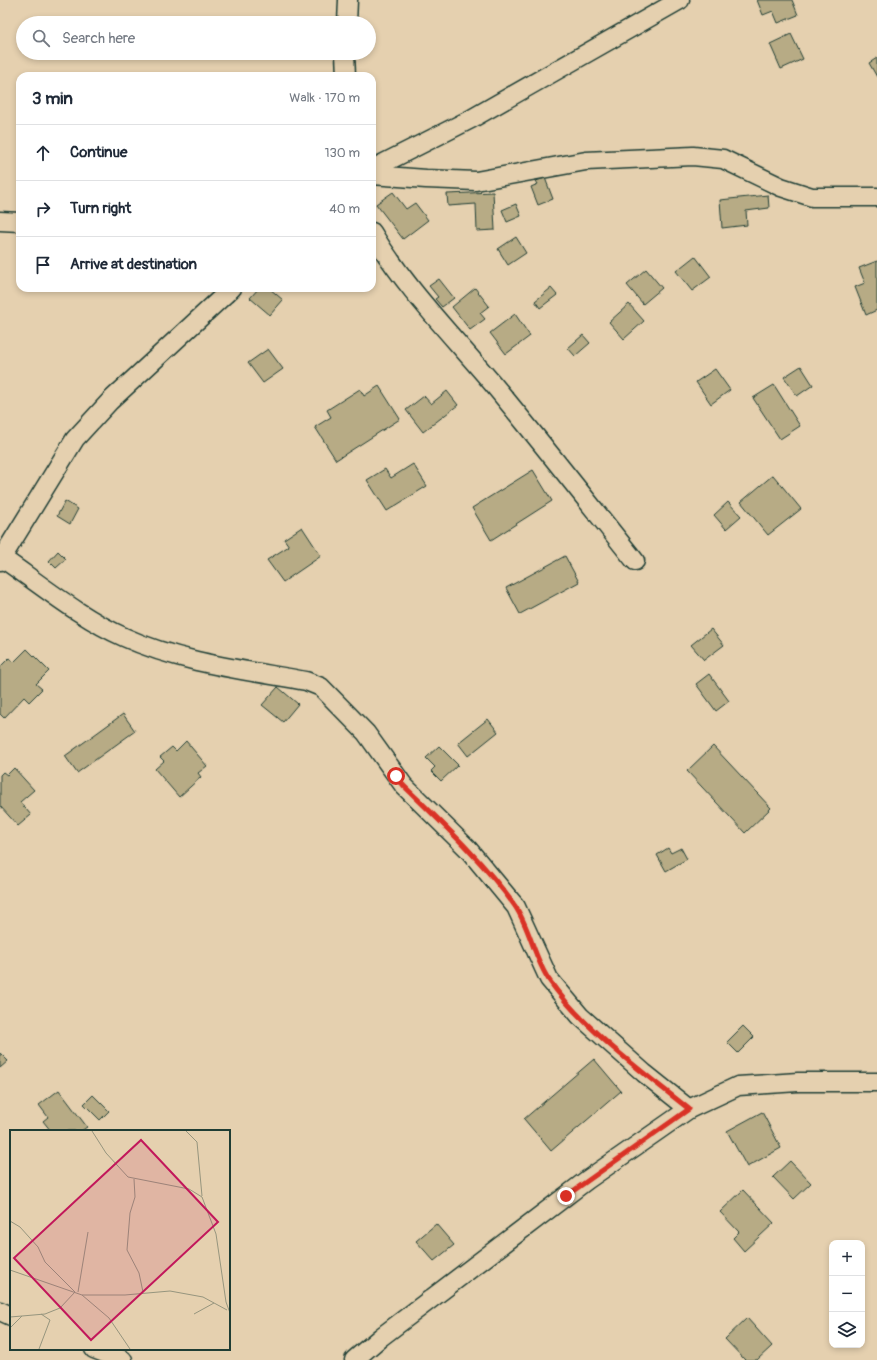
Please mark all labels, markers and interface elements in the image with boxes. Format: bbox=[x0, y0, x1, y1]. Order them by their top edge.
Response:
search box bbox=[16, 16, 376, 60]
icon: search bbox=[30, 27, 52, 49]
text: Search here bbox=[62, 29, 135, 48]
text: 3 min bbox=[32, 88, 73, 109]
text: Walk · 170 m bbox=[289, 90, 360, 106]
icon: ahead bbox=[32, 142, 54, 164]
text: Continue bbox=[70, 143, 128, 162]
text: 130 m bbox=[324, 145, 360, 161]
icon: right bbox=[32, 198, 54, 220]
text: Turn right bbox=[70, 199, 131, 218]
text: 40 m bbox=[329, 201, 360, 217]
icon: arrive bbox=[32, 254, 54, 276]
text: Arrive at destination bbox=[70, 255, 197, 274]
route start bbox=[387, 767, 405, 785]
inset map bbox=[10, 1130, 230, 1350]
route end bbox=[557, 1187, 575, 1205]
map controls bbox=[829, 1240, 865, 1348]
button: + bbox=[829, 1240, 865, 1276]
button: − bbox=[829, 1276, 865, 1312]
button: layers bbox=[829, 1312, 865, 1348]

